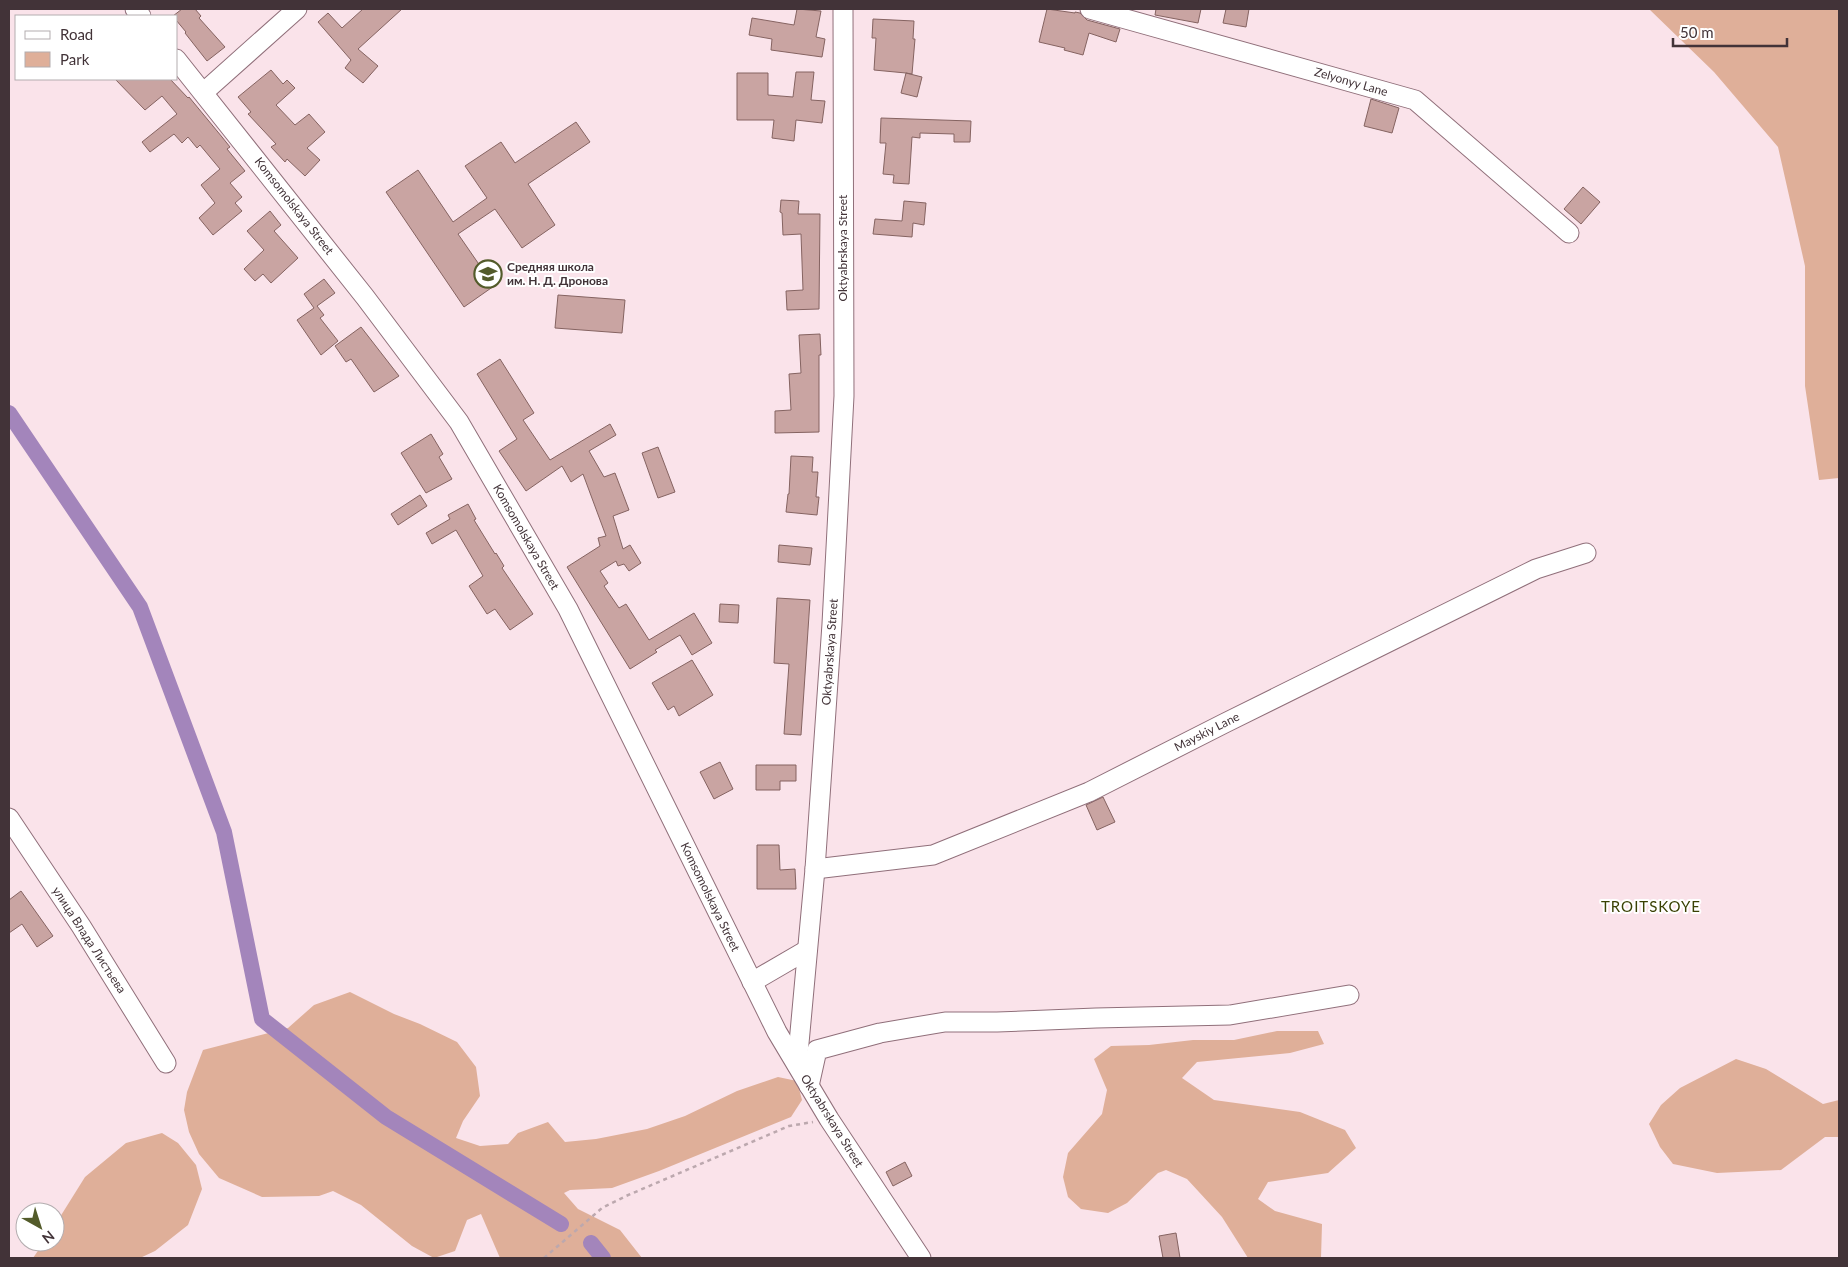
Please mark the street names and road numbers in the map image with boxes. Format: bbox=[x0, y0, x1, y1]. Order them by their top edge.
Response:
street label: Zelyonyy Lane bbox=[1313, 64, 1390, 99]
street label: Komsomolskaya Street bbox=[252, 154, 338, 258]
street label: Oktyabrskaya Street bbox=[835, 194, 850, 301]
street label: Komsomolskaya Street bbox=[490, 481, 563, 593]
street label: Oktyabrskaya Street bbox=[818, 597, 841, 706]
street label: Mayskiy Lane bbox=[1172, 709, 1242, 754]
street label: Komsomolskaya Street bbox=[678, 840, 744, 954]
street label: улица Влада Листьева bbox=[49, 884, 130, 996]
street label: Oktyabrskaya Street bbox=[798, 1071, 867, 1171]

